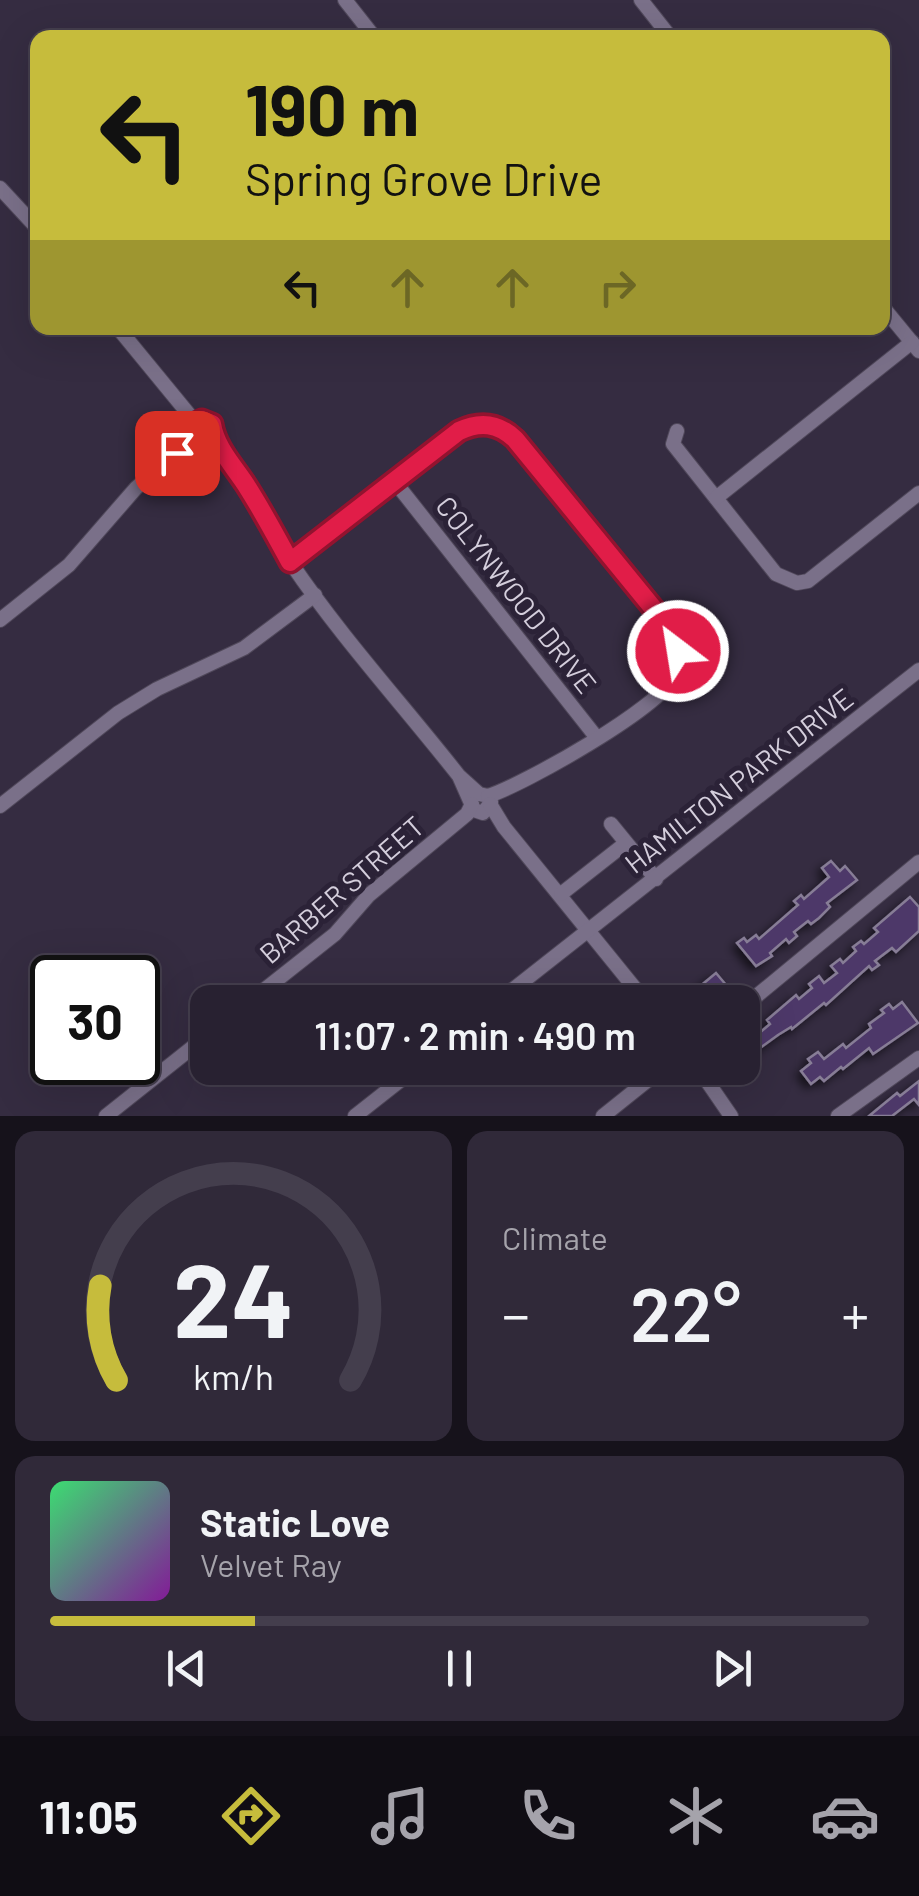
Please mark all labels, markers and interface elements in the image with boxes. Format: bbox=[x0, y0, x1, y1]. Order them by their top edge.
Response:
text: 190 m bbox=[245, 66, 419, 150]
icon: left bbox=[80, 70, 210, 200]
text: Spring Grove Drive bbox=[245, 151, 603, 205]
icon: left bbox=[275, 260, 330, 315]
icon: ahead bbox=[380, 260, 435, 315]
icon: ahead bbox=[485, 260, 540, 315]
icon: right bbox=[590, 260, 645, 315]
pin bbox=[135, 411, 220, 496]
icon: arrive bbox=[150, 426, 205, 481]
street label: COLYNWOOD DRIVE bbox=[429, 489, 604, 700]
position arrow bbox=[626, 599, 730, 703]
street label: HAMILTON PARK DRIVE bbox=[618, 681, 859, 880]
street label: BARBER STREET bbox=[252, 809, 431, 970]
speed limit sign: 30 bbox=[30, 955, 160, 1085]
text: 11:07 · 2 min · 490 m bbox=[314, 1012, 636, 1058]
text: Climate bbox=[502, 1218, 608, 1256]
text: 24 bbox=[173, 1234, 294, 1359]
text: 22° bbox=[630, 1267, 741, 1357]
text: − bbox=[502, 1280, 530, 1346]
text: + bbox=[841, 1280, 869, 1346]
text: km/h bbox=[193, 1354, 274, 1397]
text: Static Love bbox=[200, 1499, 390, 1545]
text: Velvet Ray bbox=[200, 1545, 342, 1583]
icon: previous bbox=[159, 1641, 214, 1696]
icon: pause bbox=[432, 1641, 487, 1696]
icon: next bbox=[705, 1641, 760, 1696]
icon: directions bbox=[216, 1781, 286, 1851]
icon: music bbox=[365, 1781, 435, 1851]
icon: phone bbox=[513, 1781, 583, 1851]
icon: climate bbox=[661, 1781, 731, 1851]
icon: car bbox=[810, 1781, 880, 1851]
text: 11:05 bbox=[39, 1789, 138, 1843]

